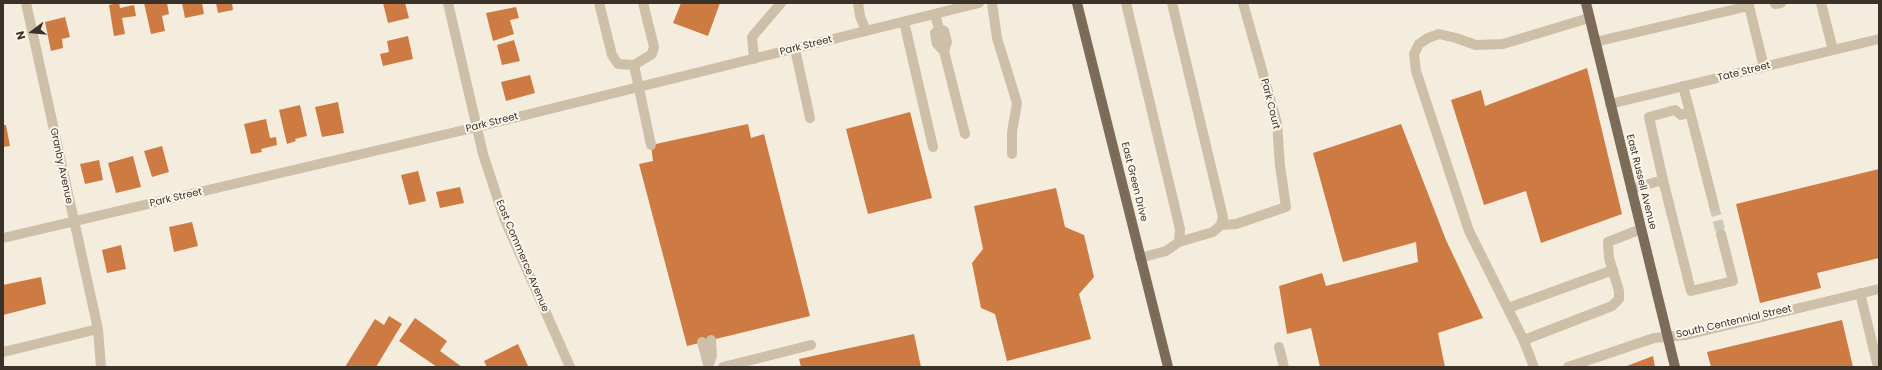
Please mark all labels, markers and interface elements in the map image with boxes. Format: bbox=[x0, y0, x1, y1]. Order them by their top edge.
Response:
north arrow bbox=[12, 12, 52, 52]
text: N bbox=[12, 29, 29, 41]
street label: Park Street bbox=[779, 34, 833, 58]
street label: Tate Street bbox=[1716, 60, 1772, 84]
street label: Park Court bbox=[1258, 77, 1282, 131]
street label: Park Street bbox=[465, 111, 519, 135]
street label: Granby Avenue bbox=[47, 127, 75, 205]
street label: East Russell Avenue bbox=[1623, 133, 1659, 231]
street label: East Green Drive bbox=[1118, 141, 1150, 223]
street label: Park Street bbox=[149, 186, 203, 210]
street label: East Commerce Avenue bbox=[493, 198, 551, 314]
street label: South Centennial Street bbox=[1675, 303, 1793, 341]

